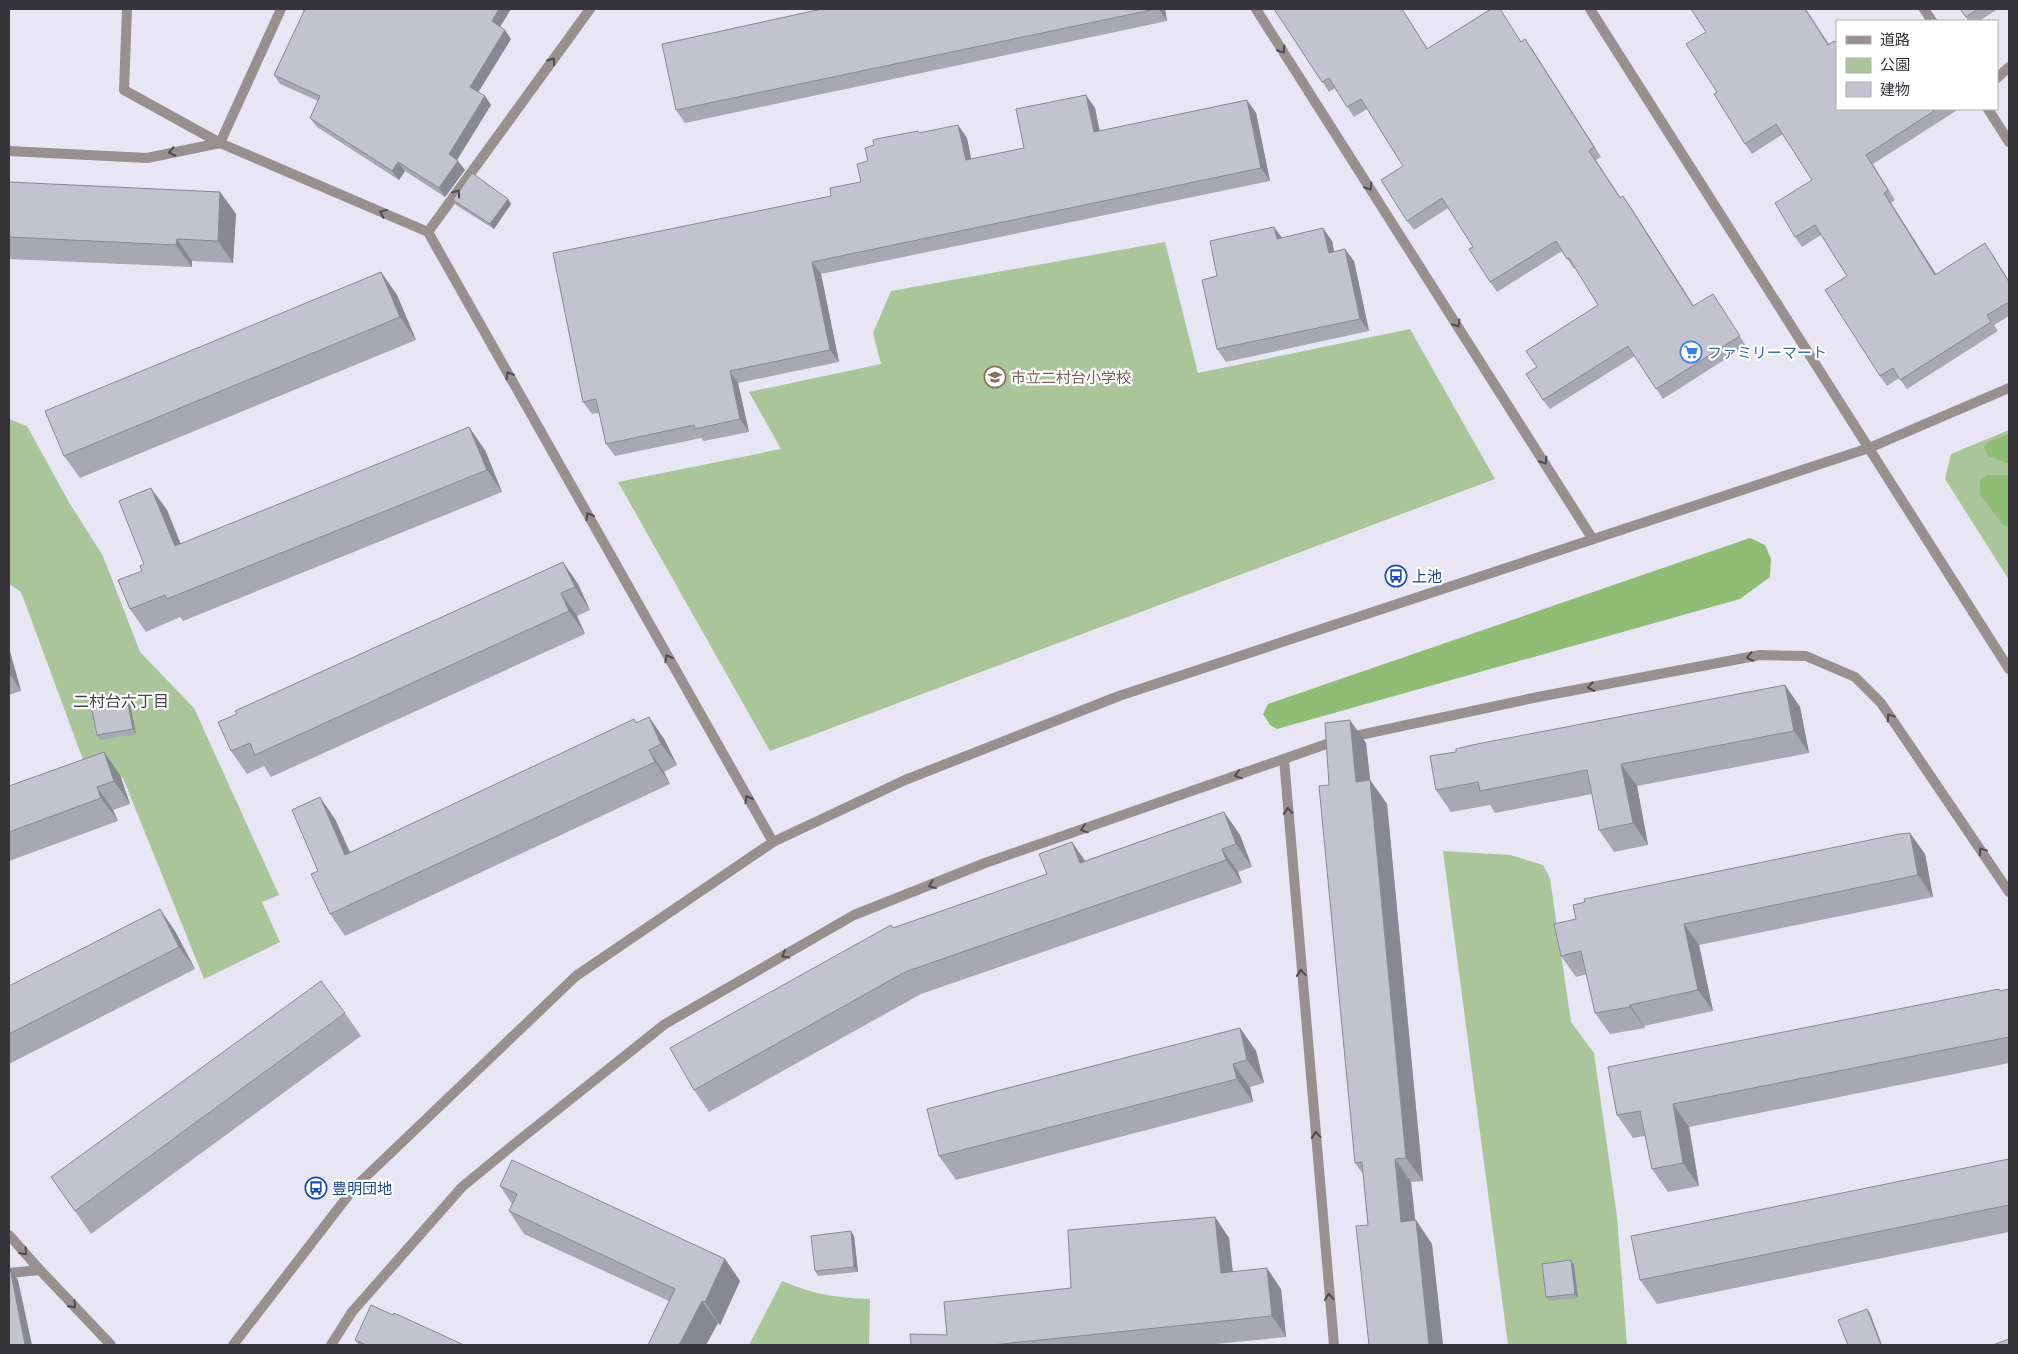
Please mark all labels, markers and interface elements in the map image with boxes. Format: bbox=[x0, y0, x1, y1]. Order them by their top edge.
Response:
legend bbox=[1836, 20, 1998, 110]
text: 道路 bbox=[1880, 30, 1910, 49]
one-way arrow bbox=[1276, 44, 1285, 53]
text: 公園 bbox=[1880, 55, 1910, 74]
one-way arrow bbox=[546, 58, 555, 67]
text: 建物 bbox=[1880, 80, 1910, 99]
one-way arrow bbox=[168, 147, 177, 157]
one-way arrow bbox=[1363, 181, 1373, 190]
one-way arrow bbox=[451, 190, 459, 199]
one-way arrow bbox=[379, 208, 388, 219]
one-way arrow bbox=[1450, 318, 1460, 327]
supermarket icon: ファミリーマート bbox=[1679, 340, 1703, 364]
place label: ファミリーマート bbox=[1707, 343, 1827, 362]
school or university icon: 市立二村台小学校 bbox=[983, 365, 1007, 389]
place label: 市立二村台小学校 bbox=[1011, 368, 1131, 387]
one-way arrow bbox=[506, 371, 516, 380]
one-way arrow bbox=[1537, 456, 1547, 465]
one-way arrow bbox=[586, 512, 596, 521]
bus stop icon: 上池 bbox=[1384, 564, 1408, 588]
place label: 上池 bbox=[1412, 567, 1442, 586]
one-way arrow bbox=[1746, 651, 1755, 662]
one-way arrow bbox=[664, 654, 674, 663]
one-way arrow bbox=[1586, 682, 1595, 692]
district label: 二村台六丁目 bbox=[73, 691, 169, 711]
one-way arrow bbox=[1887, 713, 1896, 723]
one-way arrow bbox=[1234, 769, 1242, 779]
one-way arrow bbox=[745, 796, 755, 805]
one-way arrow bbox=[1283, 807, 1294, 815]
one-way arrow bbox=[1080, 823, 1089, 833]
one-way arrow bbox=[1979, 848, 1988, 857]
one-way arrow bbox=[928, 879, 936, 889]
one-way arrow bbox=[782, 948, 791, 958]
one-way arrow bbox=[1296, 969, 1307, 977]
one-way arrow bbox=[1310, 1130, 1321, 1138]
bus stop icon: 豊明団地 bbox=[304, 1176, 328, 1200]
place label: 豊明団地 bbox=[332, 1179, 392, 1198]
one-way arrow bbox=[18, 1247, 27, 1256]
one-way arrow bbox=[1324, 1292, 1335, 1300]
one-way arrow bbox=[67, 1299, 76, 1308]

